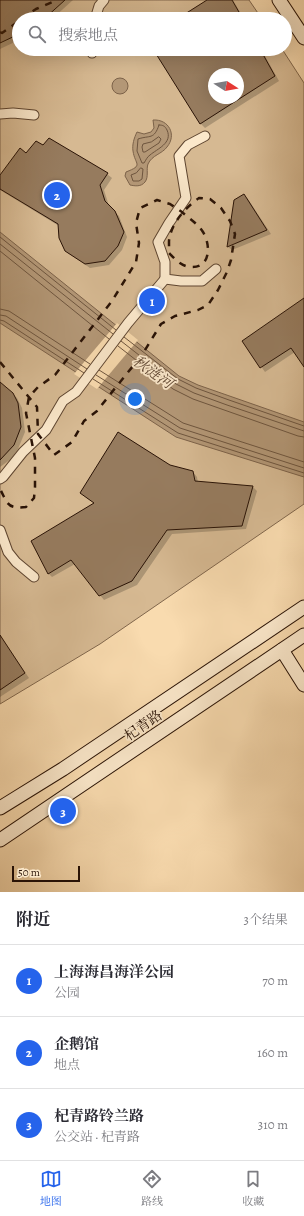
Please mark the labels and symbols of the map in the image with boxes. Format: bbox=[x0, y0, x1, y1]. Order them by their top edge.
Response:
north arrow bbox=[208, 68, 244, 104]
pin: 2 bbox=[44, 180, 70, 210]
pin: 1 bbox=[139, 286, 165, 316]
water label: 秋涟河 bbox=[129, 351, 180, 395]
your location bbox=[125, 389, 145, 409]
street label: 杞青路 bbox=[121, 706, 166, 745]
pin: 3 bbox=[50, 796, 76, 826]
scale bar bbox=[12, 864, 80, 883]

